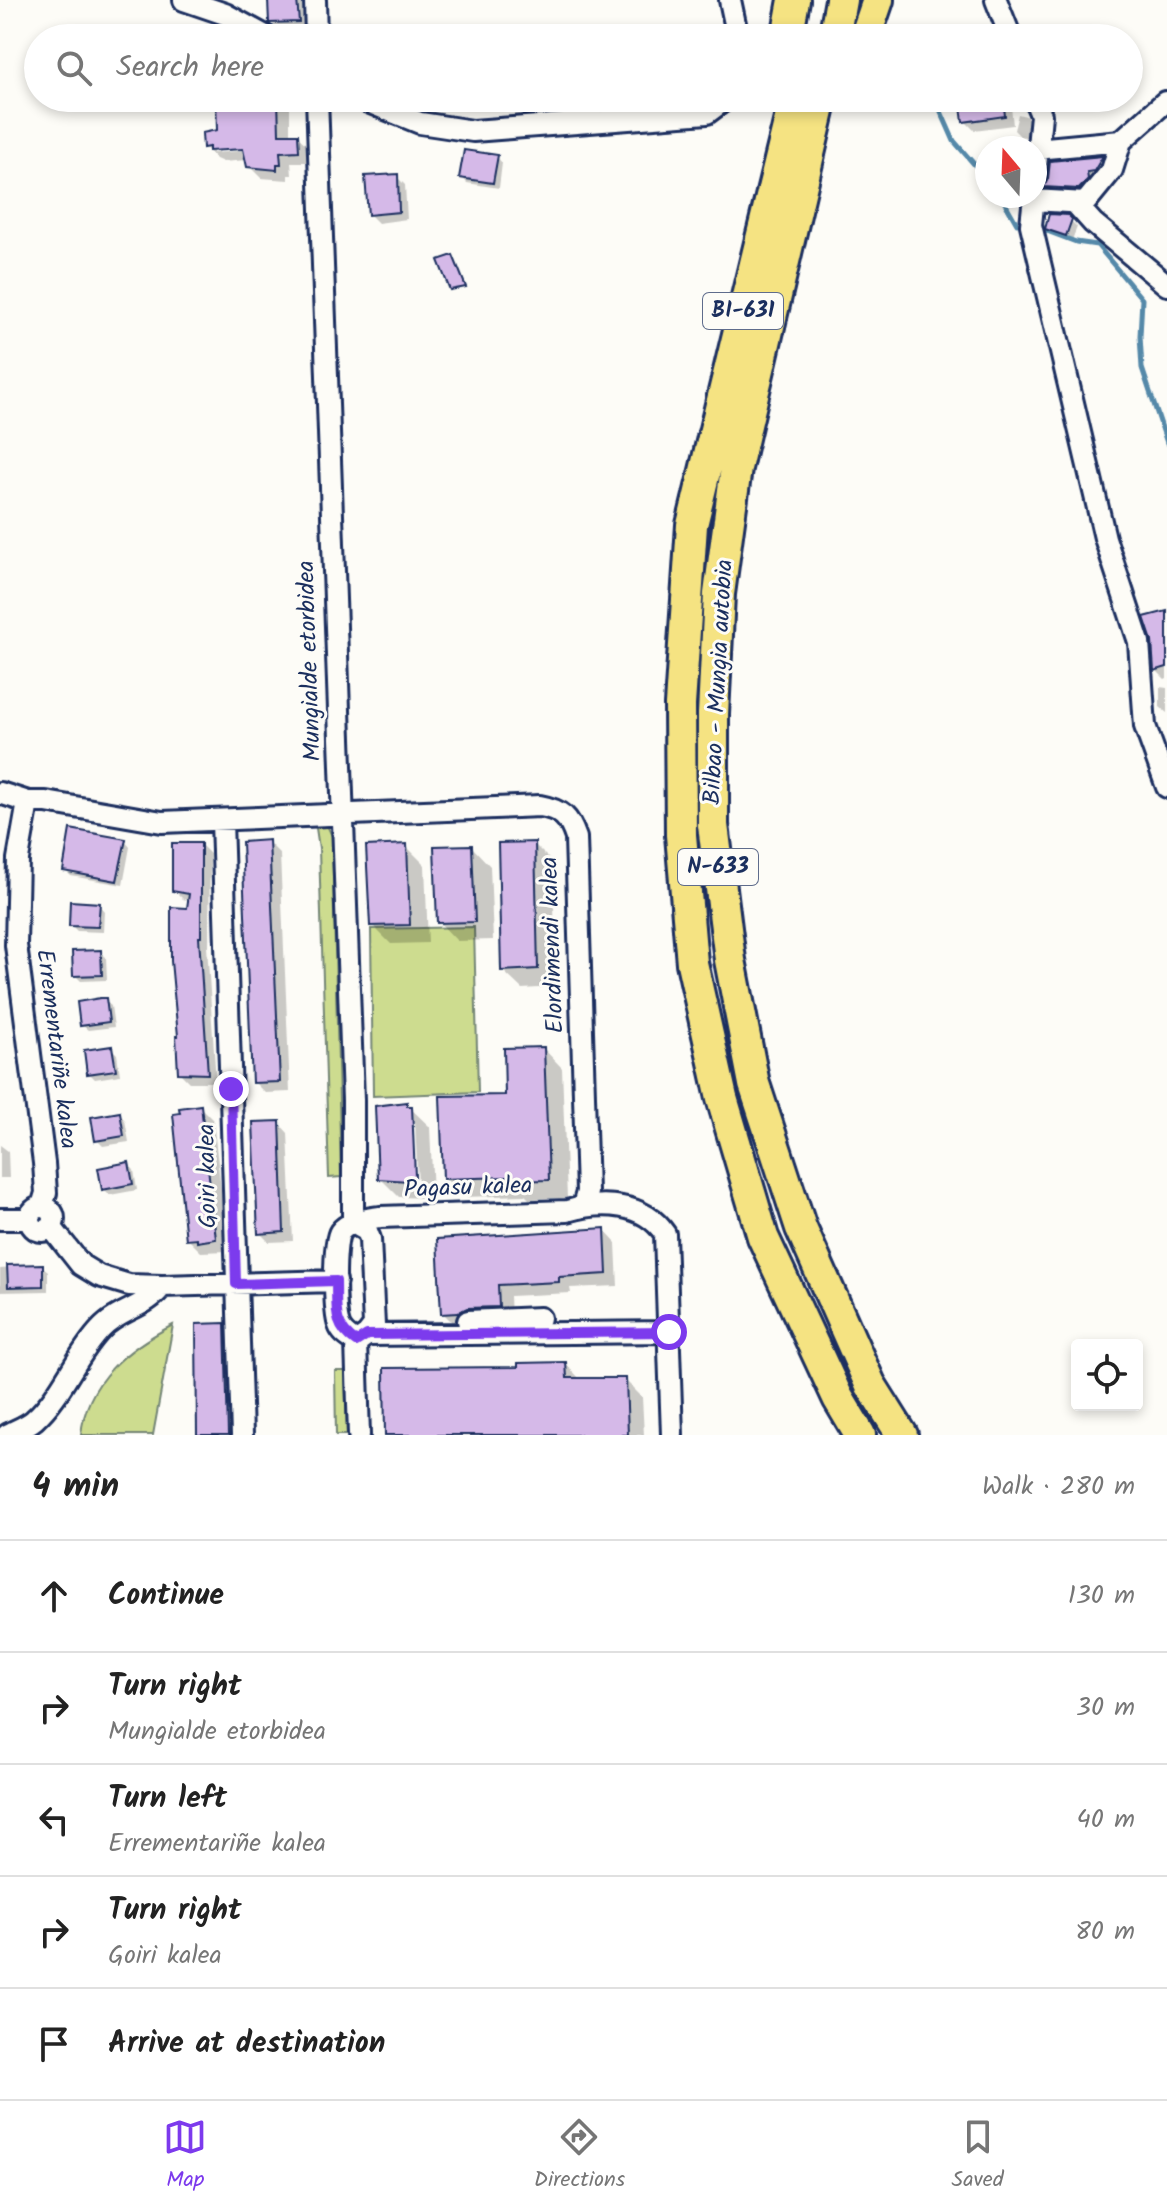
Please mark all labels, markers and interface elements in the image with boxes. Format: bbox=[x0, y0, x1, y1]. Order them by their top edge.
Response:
search box bbox=[24, 24, 1143, 112]
text: Search here bbox=[116, 44, 264, 92]
icon: search bbox=[52, 46, 96, 90]
north arrow bbox=[975, 136, 1047, 208]
road number: BI-631 bbox=[703, 293, 783, 329]
street label: Bilbao - Mungia autobia bbox=[693, 558, 745, 806]
street label: Mungialde etorbidea bbox=[287, 560, 333, 762]
road number: N-633 bbox=[678, 849, 758, 885]
street label: Elordimendi kalea bbox=[530, 856, 576, 1034]
street label: Errementariñe kalea bbox=[24, 947, 88, 1151]
route end bbox=[213, 1071, 249, 1107]
street label: Goiri kalea bbox=[188, 1123, 228, 1229]
street label: Pagasu kalea bbox=[403, 1166, 533, 1210]
route start bbox=[651, 1314, 687, 1350]
map controls bbox=[1071, 1339, 1143, 1411]
button: locate bbox=[1071, 1339, 1143, 1411]
text: 4 min bbox=[32, 1460, 119, 1514]
text: Walk · 280 m bbox=[982, 1466, 1135, 1508]
text: Continue bbox=[108, 1572, 224, 1620]
icon: ahead bbox=[32, 1574, 76, 1618]
text: 130 m bbox=[1068, 1575, 1135, 1617]
text: Turn right bbox=[108, 1663, 241, 1711]
icon: right bbox=[32, 1686, 76, 1730]
text: 30 m bbox=[1076, 1687, 1135, 1729]
text: Mungialde etorbidea bbox=[108, 1711, 326, 1753]
text: Turn left bbox=[108, 1775, 227, 1823]
icon: left bbox=[32, 1798, 76, 1842]
text: 40 m bbox=[1077, 1799, 1135, 1841]
text: Errementariñe kalea bbox=[108, 1823, 326, 1865]
text: Turn right bbox=[108, 1887, 241, 1935]
icon: right bbox=[32, 1910, 76, 1954]
text: 80 m bbox=[1075, 1911, 1135, 1953]
text: Goiri kalea bbox=[108, 1935, 222, 1977]
text: Arrive at destination bbox=[108, 2020, 385, 2068]
icon: arrive bbox=[32, 2022, 76, 2066]
tab: Map bbox=[163, 2115, 207, 2198]
tab: Directions bbox=[534, 2115, 625, 2198]
tab: Saved bbox=[952, 2115, 1004, 2198]

